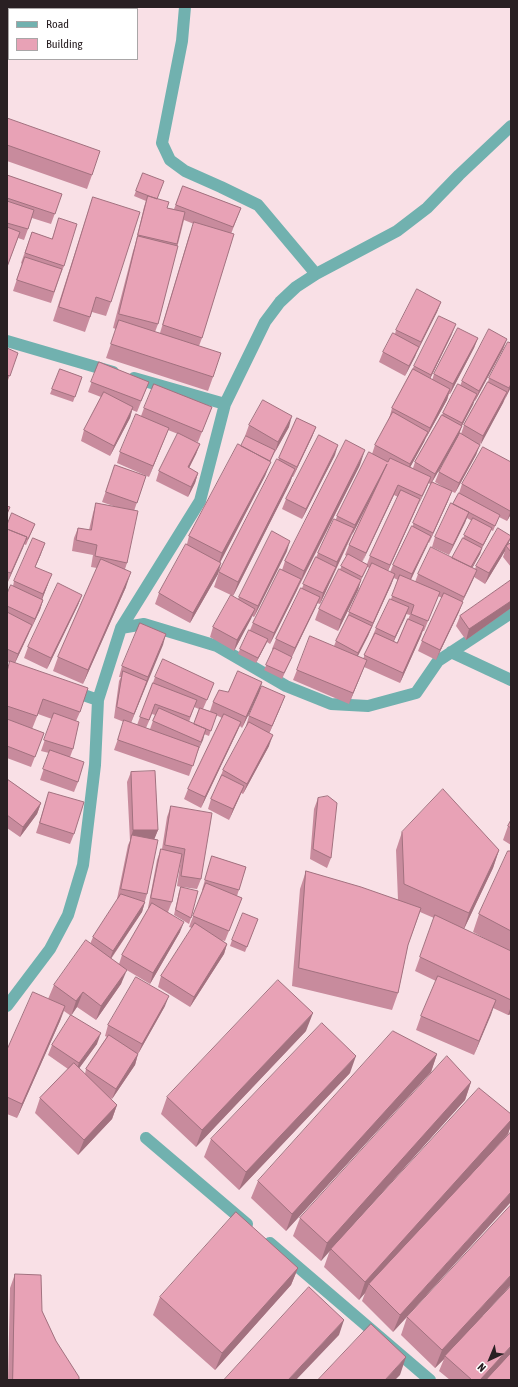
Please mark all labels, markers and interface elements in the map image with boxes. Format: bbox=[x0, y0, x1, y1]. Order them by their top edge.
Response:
legend bbox=[8, 8, 138, 60]
text: Road bbox=[46, 17, 69, 31]
text: Building bbox=[46, 37, 83, 51]
north arrow bbox=[470, 1339, 510, 1379]
text: N bbox=[475, 1361, 488, 1374]

